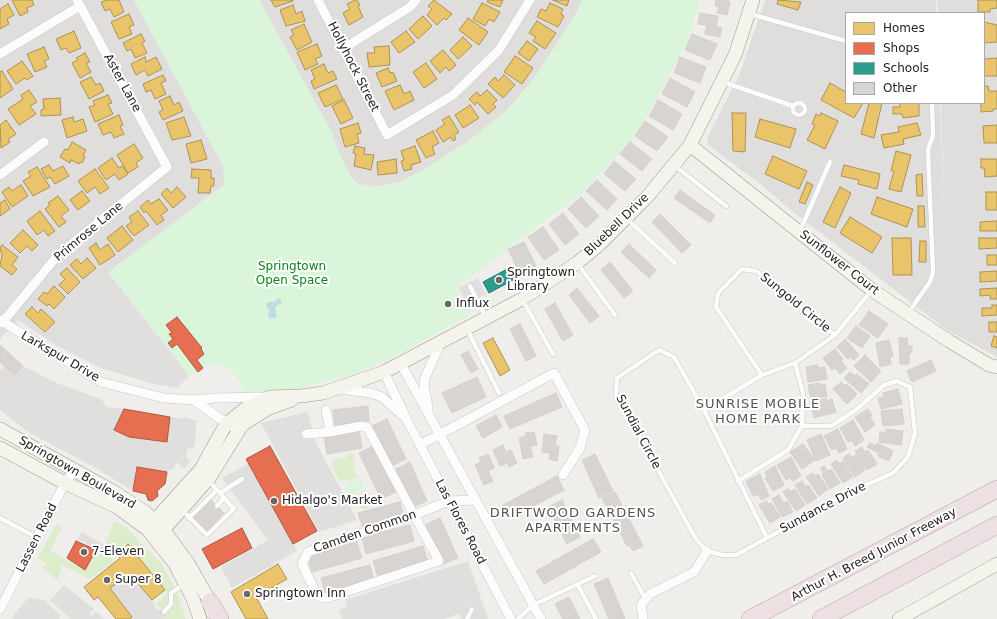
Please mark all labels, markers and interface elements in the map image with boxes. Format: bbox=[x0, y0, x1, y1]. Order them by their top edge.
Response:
legend bbox=[845, 12, 985, 104]
street label: Hollyhock Street bbox=[324, 20, 382, 114]
text: Homes bbox=[883, 21, 925, 35]
text: Shops bbox=[883, 41, 919, 55]
street label: Aster Lane bbox=[100, 51, 144, 115]
text: Schools bbox=[883, 61, 929, 75]
text: Other bbox=[883, 81, 917, 95]
street label: Bluebell Drive bbox=[582, 191, 652, 259]
street label: Primrose Lane bbox=[52, 199, 126, 265]
street label: Sunflower Court bbox=[796, 228, 882, 298]
park label: Springtown Open Space bbox=[256, 260, 328, 288]
place label: Springtown Library bbox=[507, 266, 575, 294]
street label: Sungold Circle bbox=[757, 270, 833, 336]
marker: Springtown Library bbox=[494, 275, 504, 285]
place label: Influx bbox=[456, 297, 489, 311]
marker: Influx bbox=[443, 299, 453, 309]
street label: Larkspur Drive bbox=[18, 329, 102, 385]
street label: Sundial Circle bbox=[612, 392, 664, 472]
district label: SUNRISE MOBILE HOME PARK bbox=[696, 397, 820, 428]
street label: Springtown Boulevard bbox=[16, 434, 138, 512]
street label: Las Flores Road bbox=[432, 477, 488, 567]
street label: Sundance Drive bbox=[778, 479, 868, 537]
place label: Hidalgo's Market bbox=[282, 494, 382, 508]
marker: Hidalgo's Market bbox=[269, 496, 279, 506]
street label: Lassen Road bbox=[13, 501, 61, 575]
street label: Arthur H. Breed Junior Freeway bbox=[789, 505, 959, 605]
district label: DRIFTWOOD GARDENS APARTMENTS bbox=[490, 506, 656, 537]
street label: Camden Common bbox=[312, 508, 418, 556]
place label: 7-Eleven bbox=[92, 545, 144, 559]
marker: 7-Eleven bbox=[79, 547, 89, 557]
place label: Super 8 bbox=[115, 573, 162, 587]
marker: Super 8 bbox=[102, 575, 112, 585]
place label: Springtown Inn bbox=[255, 587, 346, 601]
marker: Springtown Inn bbox=[242, 589, 252, 599]

